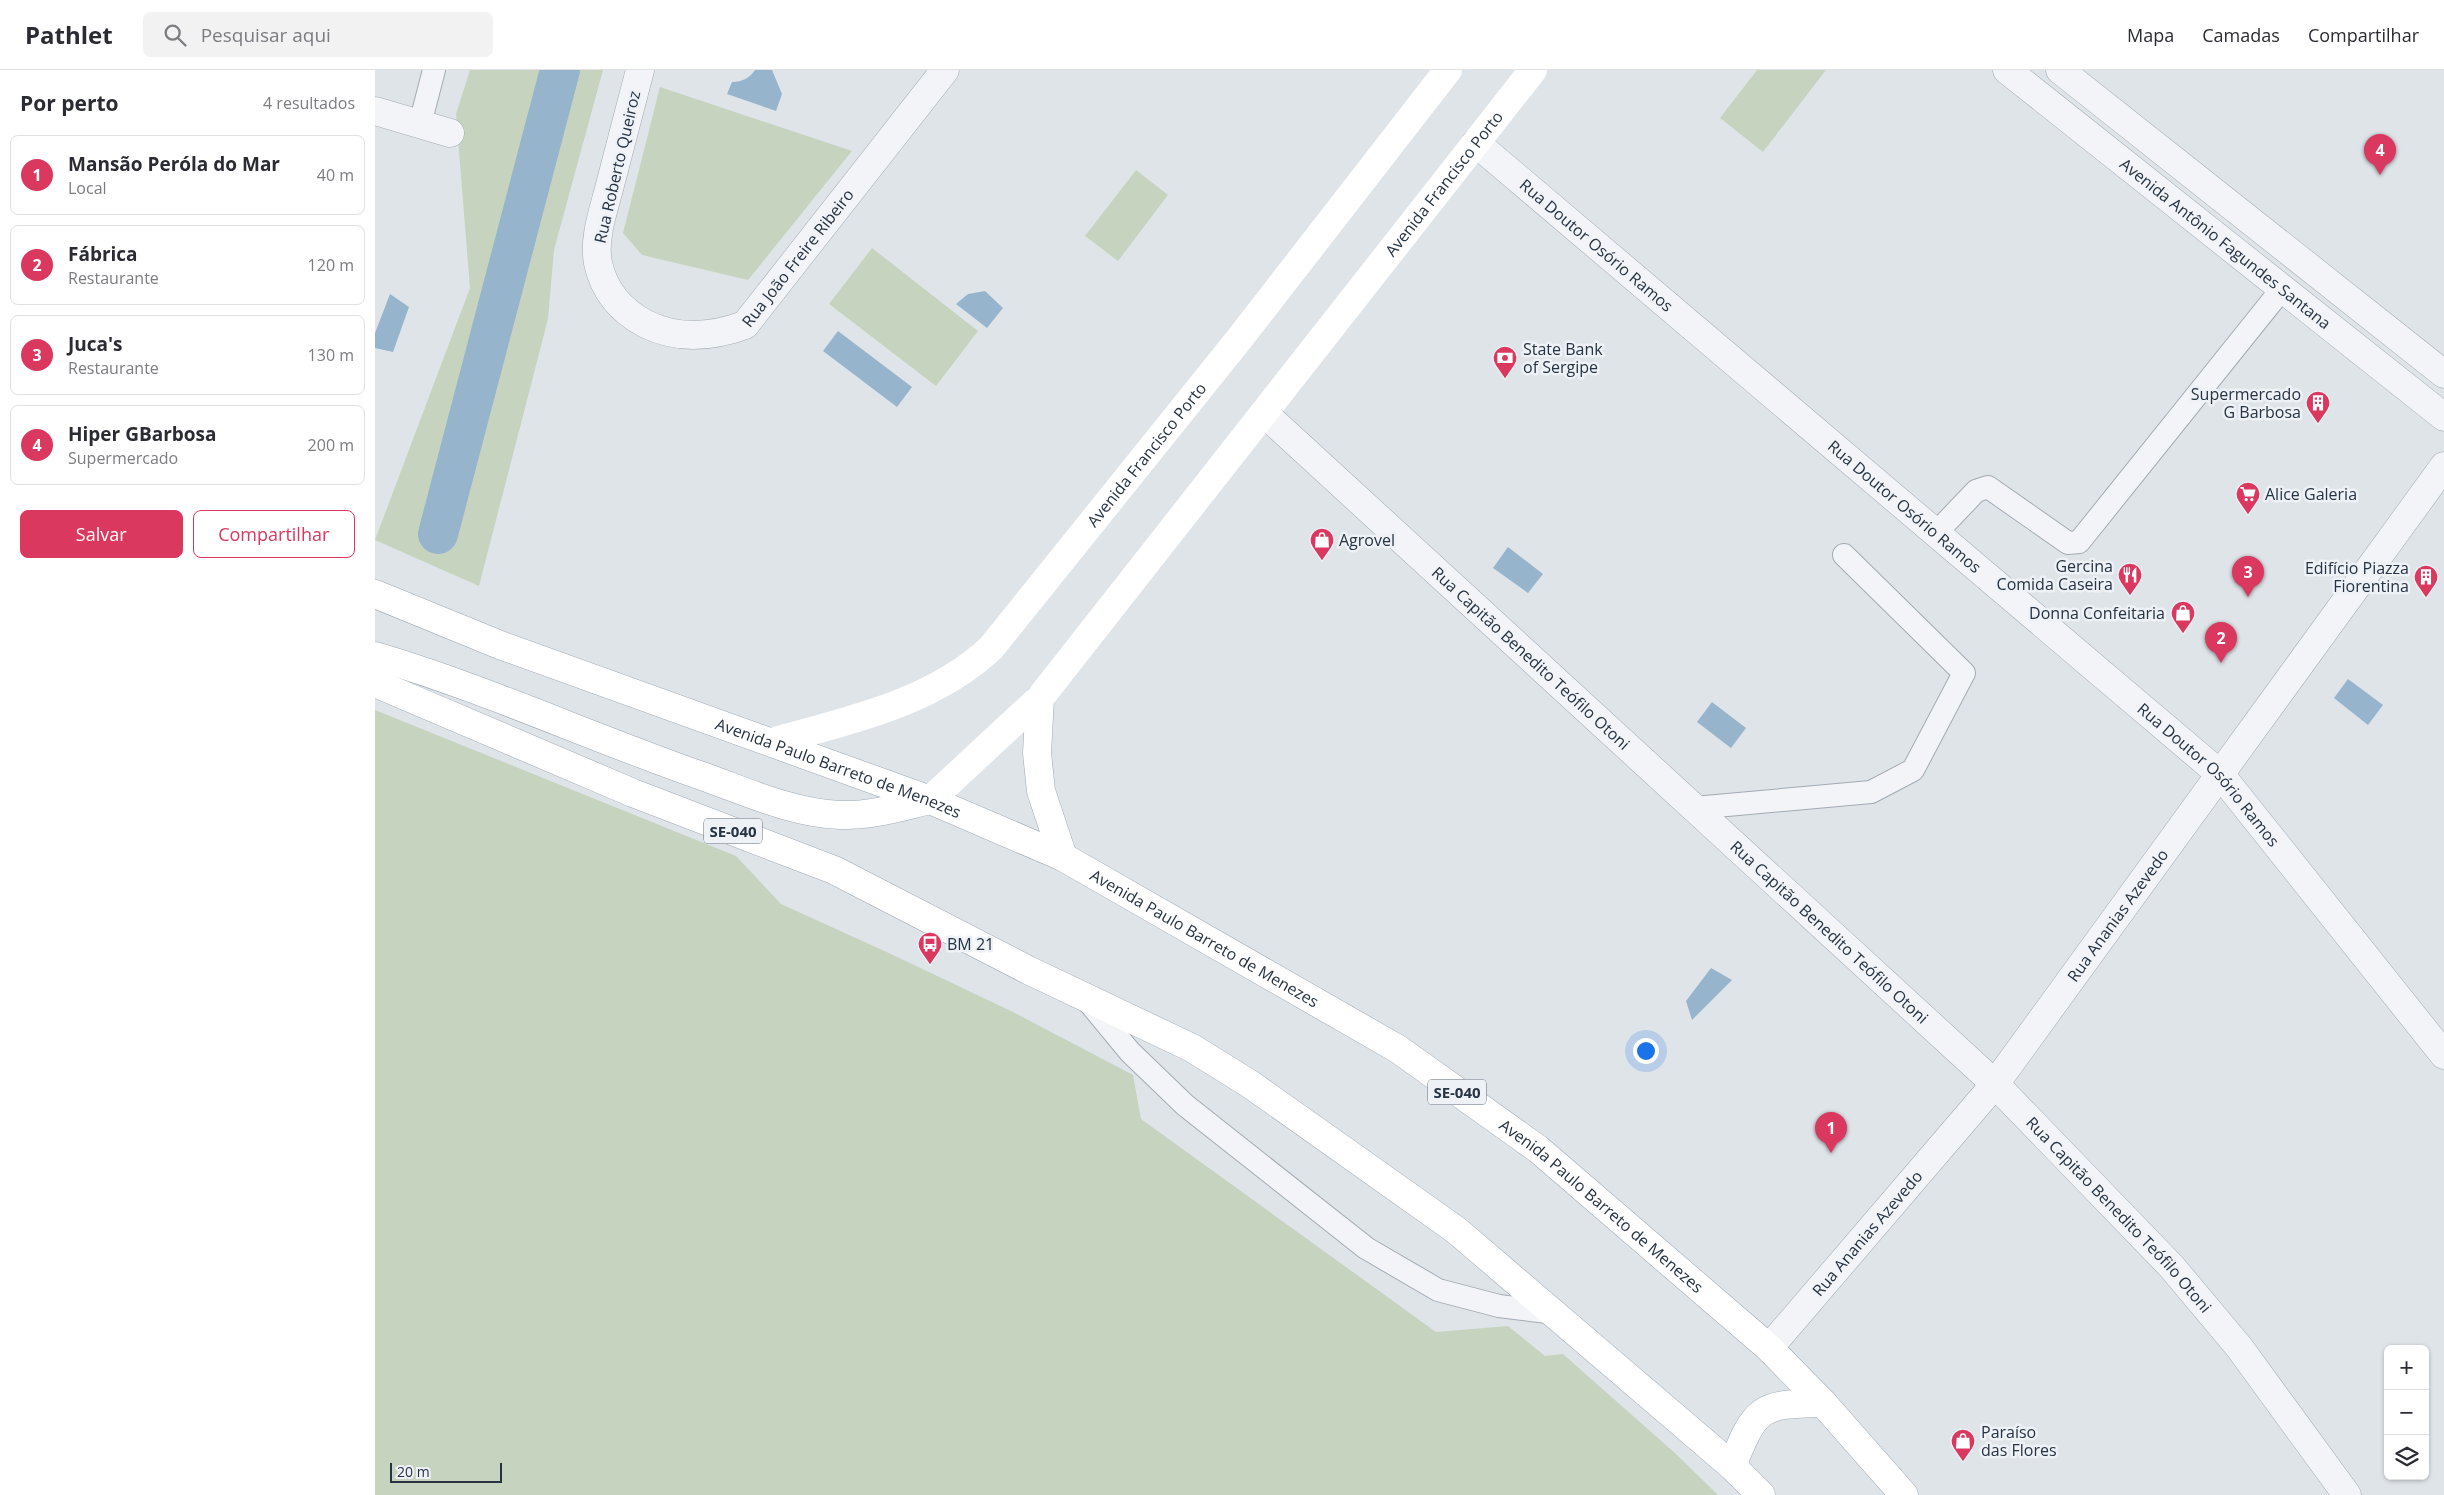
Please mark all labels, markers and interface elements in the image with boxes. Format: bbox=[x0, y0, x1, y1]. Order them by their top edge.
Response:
search box bbox=[143, 12, 493, 57]
text: Pathlet bbox=[25, 18, 113, 51]
icon: search bbox=[161, 21, 189, 49]
text: Pesquisar aqui bbox=[201, 22, 331, 48]
text: Mapa bbox=[2127, 23, 2174, 47]
text: Camadas bbox=[2202, 23, 2280, 47]
text: Compartilhar bbox=[2308, 23, 2419, 47]
text: Por perto bbox=[20, 89, 119, 117]
street label: Rua Roberto Queiroz bbox=[589, 89, 645, 245]
text: 4 resultados bbox=[263, 92, 355, 114]
street label: Avenida Francisco Porto bbox=[1380, 106, 1508, 261]
pin: 4 bbox=[2364, 134, 2396, 175]
text: Mansão Peróla do Mar bbox=[68, 151, 280, 177]
street label: Avenida Antônio Fagundes Santana bbox=[2115, 153, 2336, 334]
text: 1 bbox=[32, 164, 42, 186]
text: 40 m bbox=[317, 164, 354, 186]
street label: Rua Doutor Osório Ramos bbox=[1515, 174, 1678, 317]
text: Local bbox=[68, 177, 107, 199]
street label: Rua João Freire Ribeiro bbox=[737, 184, 859, 331]
text: Fábrica bbox=[68, 241, 138, 267]
text: 2 bbox=[32, 254, 42, 276]
text: 120 m bbox=[308, 254, 354, 276]
text: Restaurante bbox=[68, 267, 159, 289]
text: Juca's bbox=[68, 331, 123, 357]
place label: State Bank of Sergipe bbox=[1523, 338, 1603, 378]
text: 3 bbox=[32, 344, 42, 366]
text: 130 m bbox=[308, 344, 354, 366]
bank icon: State Bank of Sergipe bbox=[1492, 345, 1518, 379]
text: Restaurante bbox=[68, 357, 159, 379]
street label: Avenida Francisco Porto bbox=[1082, 378, 1211, 531]
place label: Supermercado G Barbosa bbox=[2191, 383, 2301, 423]
building icon: Supermercado G Barbosa bbox=[2305, 390, 2331, 424]
text: Hiper GBarbosa bbox=[68, 421, 216, 447]
text: 4 bbox=[32, 434, 42, 456]
text: 200 m bbox=[308, 434, 354, 456]
street label: Rua Doutor Osório Ramos bbox=[1823, 435, 1986, 578]
text: Supermercado bbox=[68, 447, 178, 469]
supermarket icon: Alice Galeria bbox=[2235, 481, 2261, 515]
place label: Alice Galeria bbox=[2265, 483, 2357, 505]
button: Salvar bbox=[20, 510, 183, 558]
button: Compartilhar bbox=[193, 510, 355, 558]
shop icon: Agrovel bbox=[1309, 527, 1335, 561]
place label: Agrovel bbox=[1339, 529, 1395, 551]
place label: Gercina Comida Caseira bbox=[1997, 555, 2113, 595]
pin: 3 bbox=[2232, 556, 2264, 597]
place label: Edifício Piazza Fiorentina bbox=[2305, 557, 2409, 597]
street label: Rua Capitão Benedito Teófilo Otoni bbox=[1427, 562, 1635, 755]
restaurant icon: Gercina Comida Caseira bbox=[2117, 562, 2143, 596]
building icon: Edifício Piazza Fiorentina bbox=[2413, 564, 2439, 598]
shop icon: Donna Confeitaria bbox=[2170, 600, 2196, 634]
place label: Donna Confeitaria bbox=[2029, 602, 2165, 624]
pin: 2 bbox=[2205, 622, 2237, 663]
street label: Rua Doutor Osório Ramos bbox=[2133, 698, 2285, 851]
street label: Avenida Paulo Barreto de Menezes bbox=[713, 713, 965, 823]
road number: SE-040 bbox=[704, 818, 762, 844]
street label: Rua Capitão Benedito Teófilo Otoni bbox=[1726, 835, 1933, 1029]
street label: Rua Ananias Azevedo bbox=[2062, 845, 2173, 986]
street label: Avenida Paulo Barreto de Menezes bbox=[1086, 864, 1323, 1012]
bus stop icon: BM 21 bbox=[917, 931, 943, 965]
place label: BM 21 bbox=[947, 933, 994, 955]
your location bbox=[1633, 1038, 1659, 1064]
road number: SE-040 bbox=[1428, 1080, 1486, 1104]
pin: 1 bbox=[1815, 1112, 1847, 1153]
street label: Rua Capitão Benedito Teófilo Otoni bbox=[2021, 1112, 2217, 1317]
street label: Avenida Paulo Barreto de Menezes bbox=[1495, 1114, 1708, 1298]
street label: Rua Ananias Azevedo bbox=[1807, 1166, 1927, 1301]
map controls bbox=[2384, 1345, 2429, 1480]
button: + bbox=[2384, 1345, 2429, 1390]
button: − bbox=[2384, 1390, 2429, 1435]
place label: Paraíso das Flores bbox=[1981, 1421, 2057, 1461]
shop icon: Paraíso das Flores bbox=[1950, 1428, 1976, 1462]
button: layers bbox=[2384, 1435, 2429, 1480]
scale bar bbox=[390, 1460, 503, 1483]
text: 20 m bbox=[397, 1462, 430, 1481]

